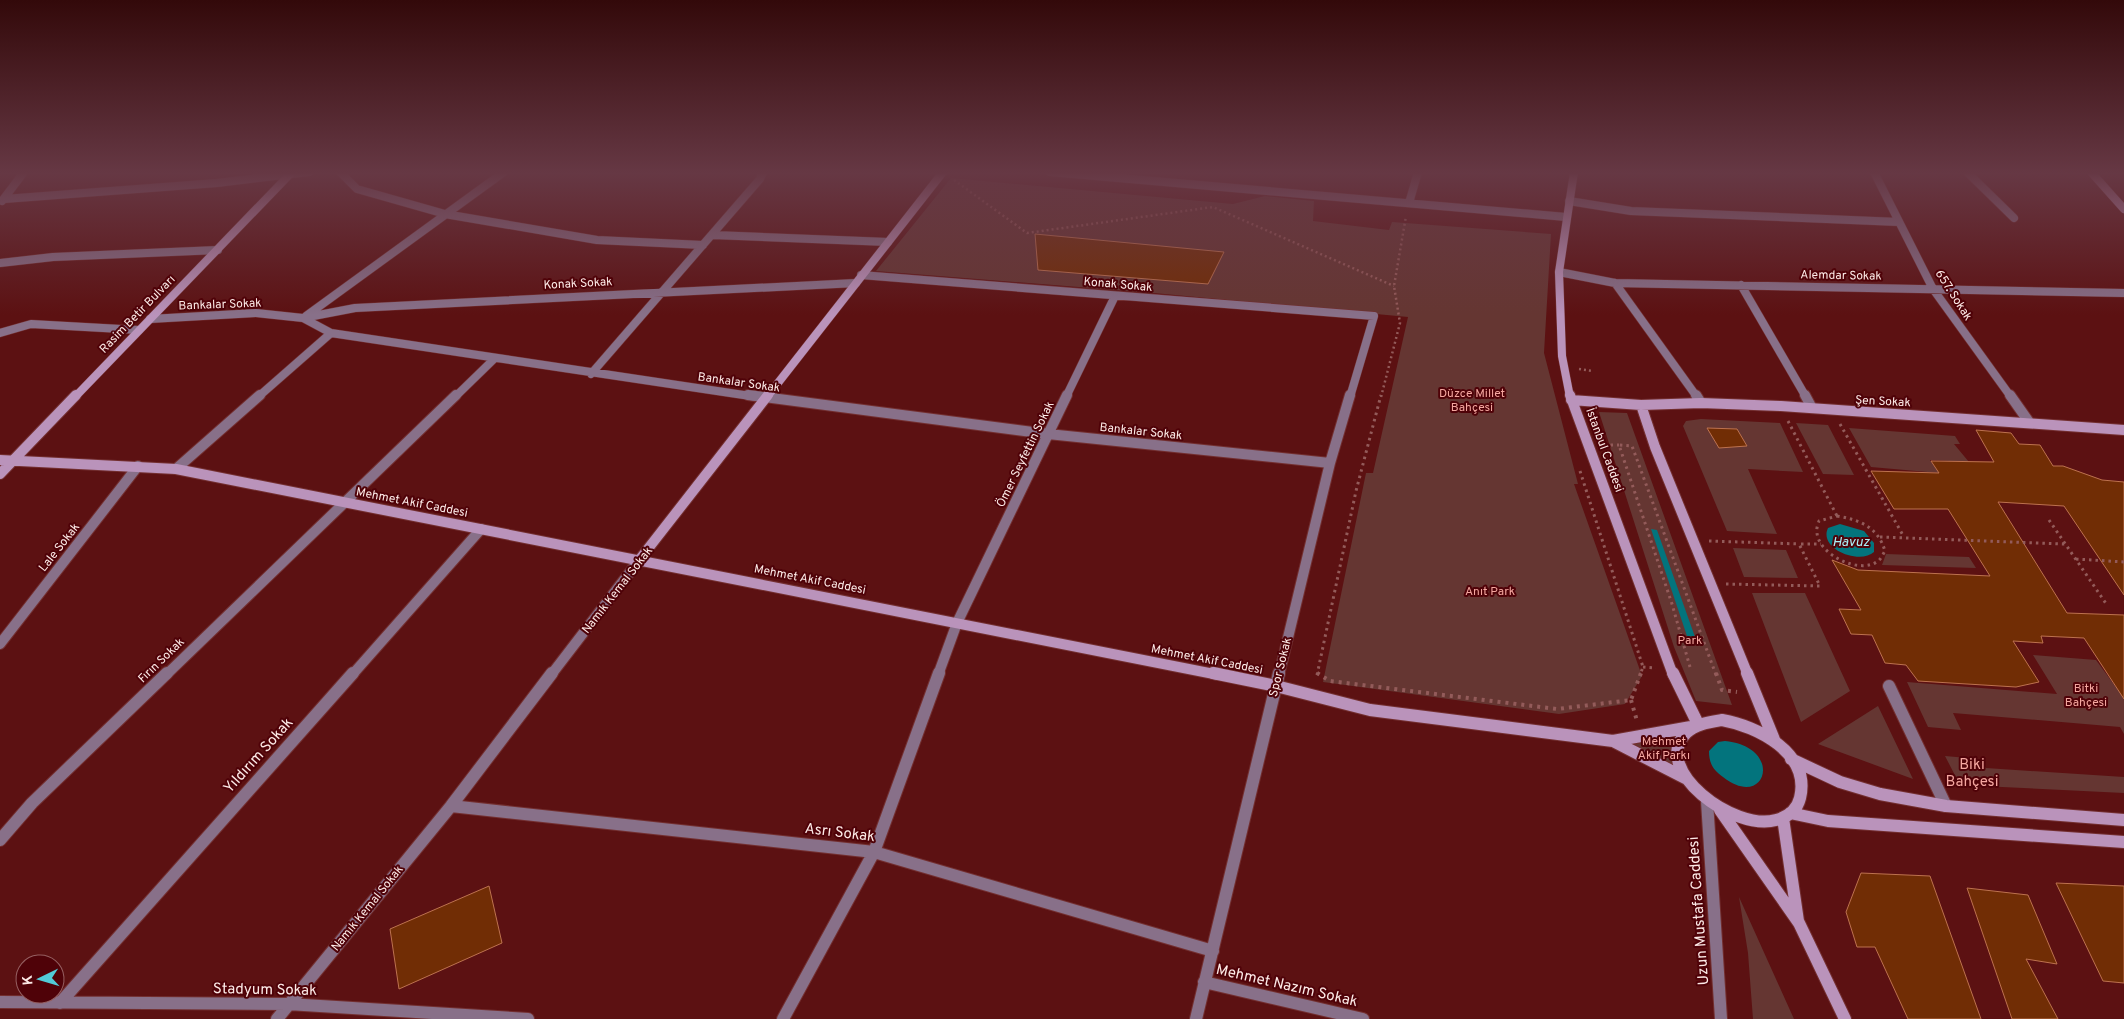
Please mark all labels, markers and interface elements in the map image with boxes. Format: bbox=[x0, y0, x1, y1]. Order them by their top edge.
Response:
street label: Alemdar Sokak bbox=[1800, 267, 1882, 285]
street label: 657. Sokak bbox=[1931, 267, 1976, 324]
street label: Rasim Betir Bulvarı bbox=[96, 272, 179, 357]
street label: Konak Sokak bbox=[543, 274, 613, 294]
street label: Konak Sokak bbox=[1083, 274, 1153, 296]
street label: Bankalar Sokak bbox=[178, 296, 262, 314]
street label: Bankalar Sokak bbox=[697, 369, 781, 397]
park label: Düzce Millet Bahçesi bbox=[1439, 386, 1505, 416]
street label: Şen Sokak bbox=[1855, 393, 1911, 411]
street label: Ömer Seyfettin Sokak bbox=[993, 399, 1059, 510]
street label: İstanbul Caddesi bbox=[1581, 406, 1627, 495]
street label: Bankalar Sokak bbox=[1099, 420, 1183, 444]
street label: Mehmet Akif Caddesi bbox=[354, 484, 469, 522]
street label: Lale Sokak bbox=[36, 520, 84, 575]
water label: Havuz bbox=[1832, 534, 1871, 551]
street label: Namık Kemal Sokak bbox=[579, 544, 657, 637]
street label: Mehmet Akif Caddesi bbox=[752, 561, 867, 599]
park label: Anıt Park bbox=[1465, 584, 1515, 600]
park label: Park bbox=[1678, 633, 1702, 649]
street label: Fırın Sokak bbox=[135, 635, 188, 687]
street label: Spor Sokak bbox=[1266, 636, 1296, 699]
street label: Mehmet Akif Caddesi bbox=[1149, 641, 1264, 679]
park label: Bitki Bahçesi bbox=[2065, 681, 2107, 711]
street label: Yıldırım Sokak bbox=[220, 714, 298, 798]
park label: Mehmet Akif Parkı bbox=[1638, 734, 1690, 764]
park label: Biki Bahçesi bbox=[1946, 756, 1998, 792]
street label: Asrı Sokak bbox=[804, 820, 876, 847]
street label: Uzun Mustafa Caddesi bbox=[1685, 836, 1714, 986]
street label: Namık Kemal Sokak bbox=[328, 862, 407, 955]
north arrow bbox=[15, 954, 65, 1004]
street label: Mehmet Nazım Sokak bbox=[1214, 961, 1360, 1012]
text: K bbox=[20, 974, 37, 986]
street label: Stadyum Sokak bbox=[213, 980, 317, 1001]

